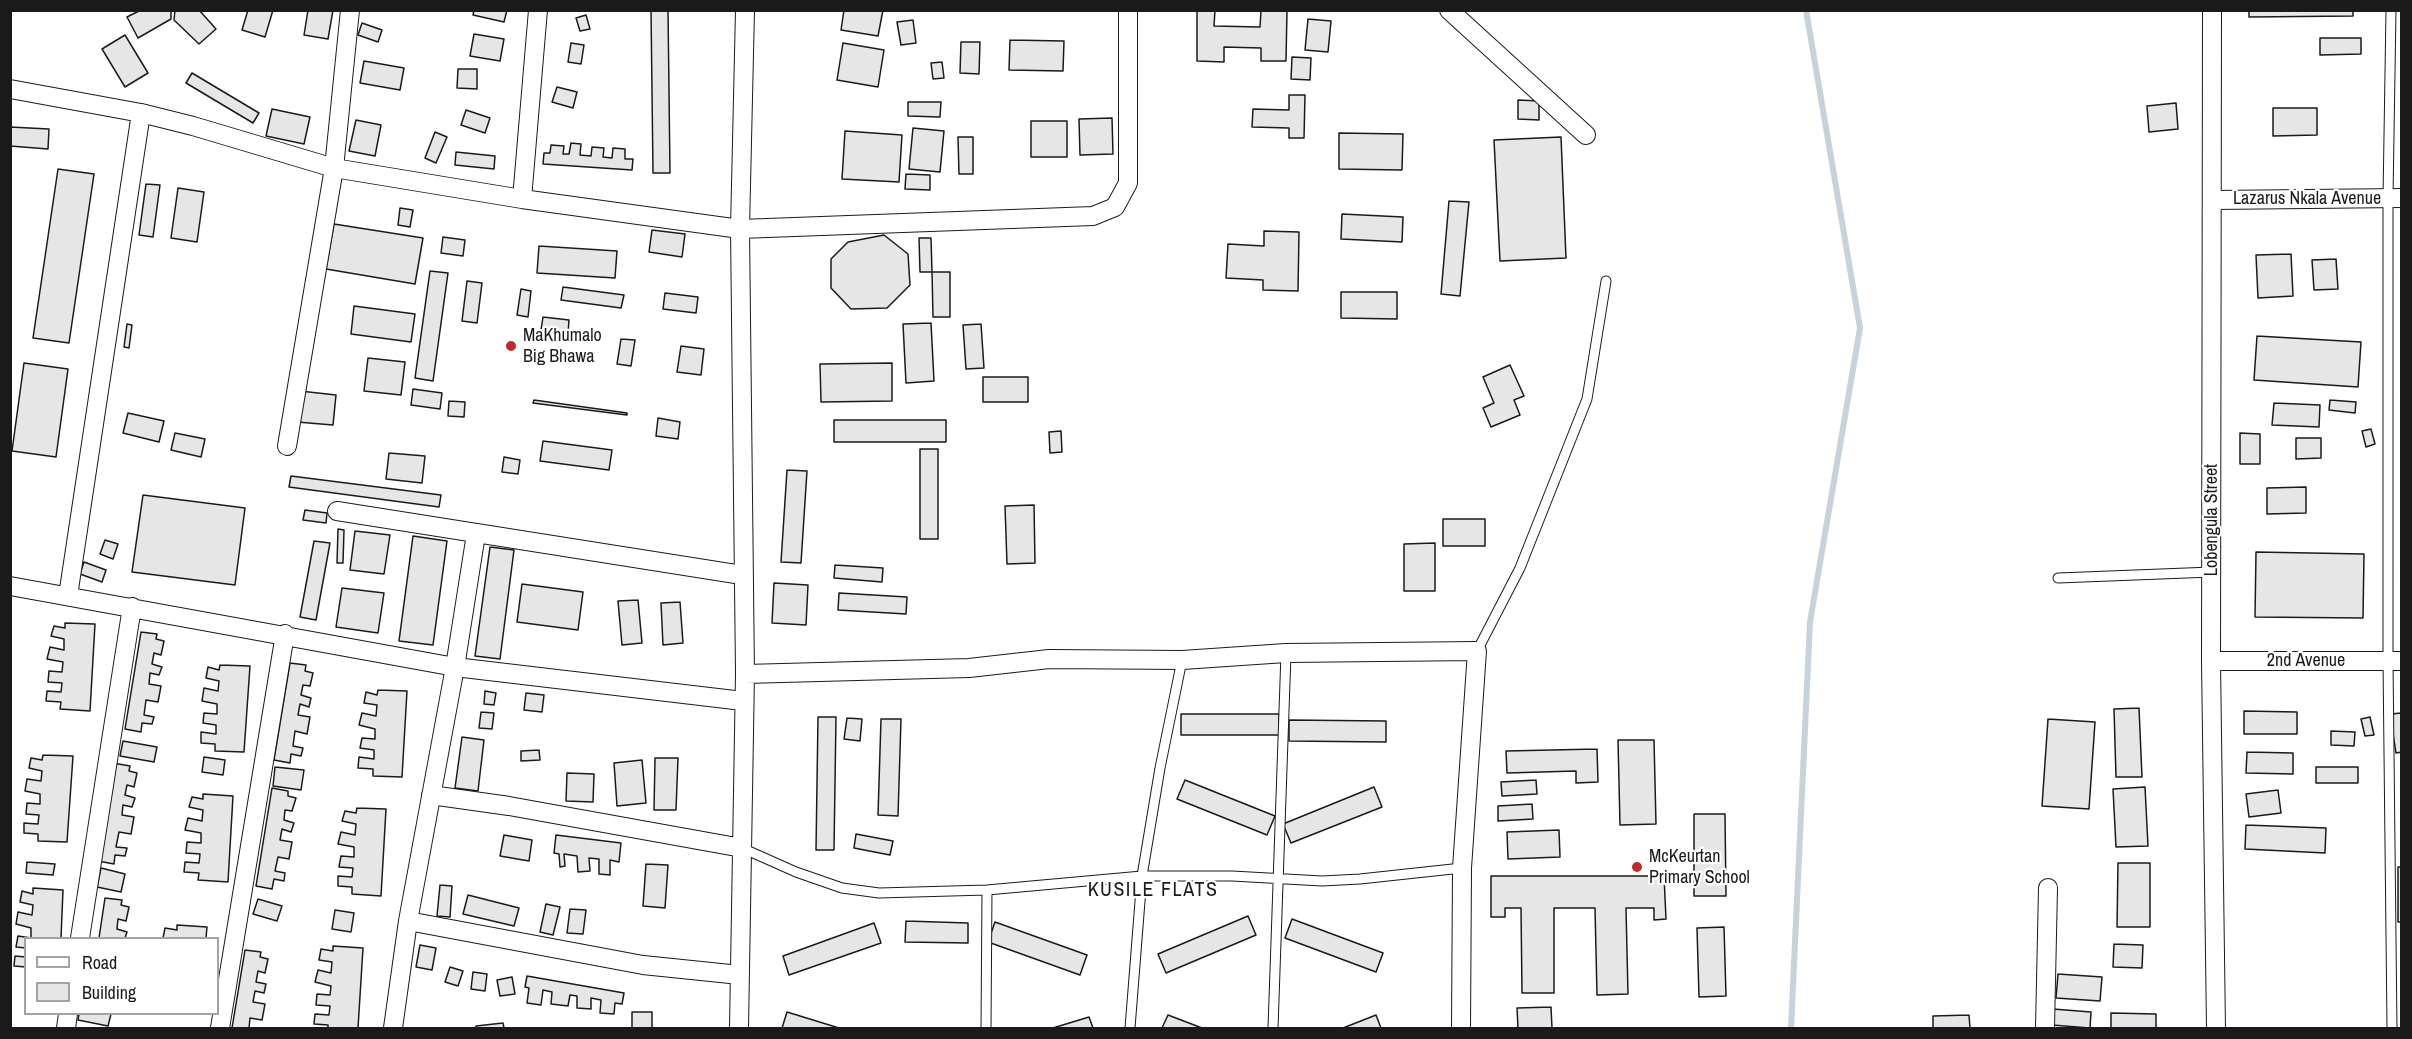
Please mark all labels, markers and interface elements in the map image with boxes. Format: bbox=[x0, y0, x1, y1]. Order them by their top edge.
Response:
street label: Lazarus Nkala Avenue bbox=[2233, 188, 2381, 210]
place label: MaKhumalo Big Bhawa bbox=[523, 325, 602, 368]
marker: MaKhumalo Big Bhawa bbox=[504, 339, 518, 353]
street label: Lobengula Street bbox=[2201, 464, 2223, 576]
street label: 2nd Avenue bbox=[2267, 650, 2345, 672]
place label: McKeurtan Primary School bbox=[1649, 846, 1750, 888]
marker: McKeurtan Primary School bbox=[1630, 860, 1644, 874]
district label: KUSILE FLATS bbox=[1088, 879, 1218, 903]
legend bbox=[24, 937, 219, 1015]
text: Road bbox=[82, 950, 117, 975]
text: Building bbox=[82, 980, 136, 1005]

